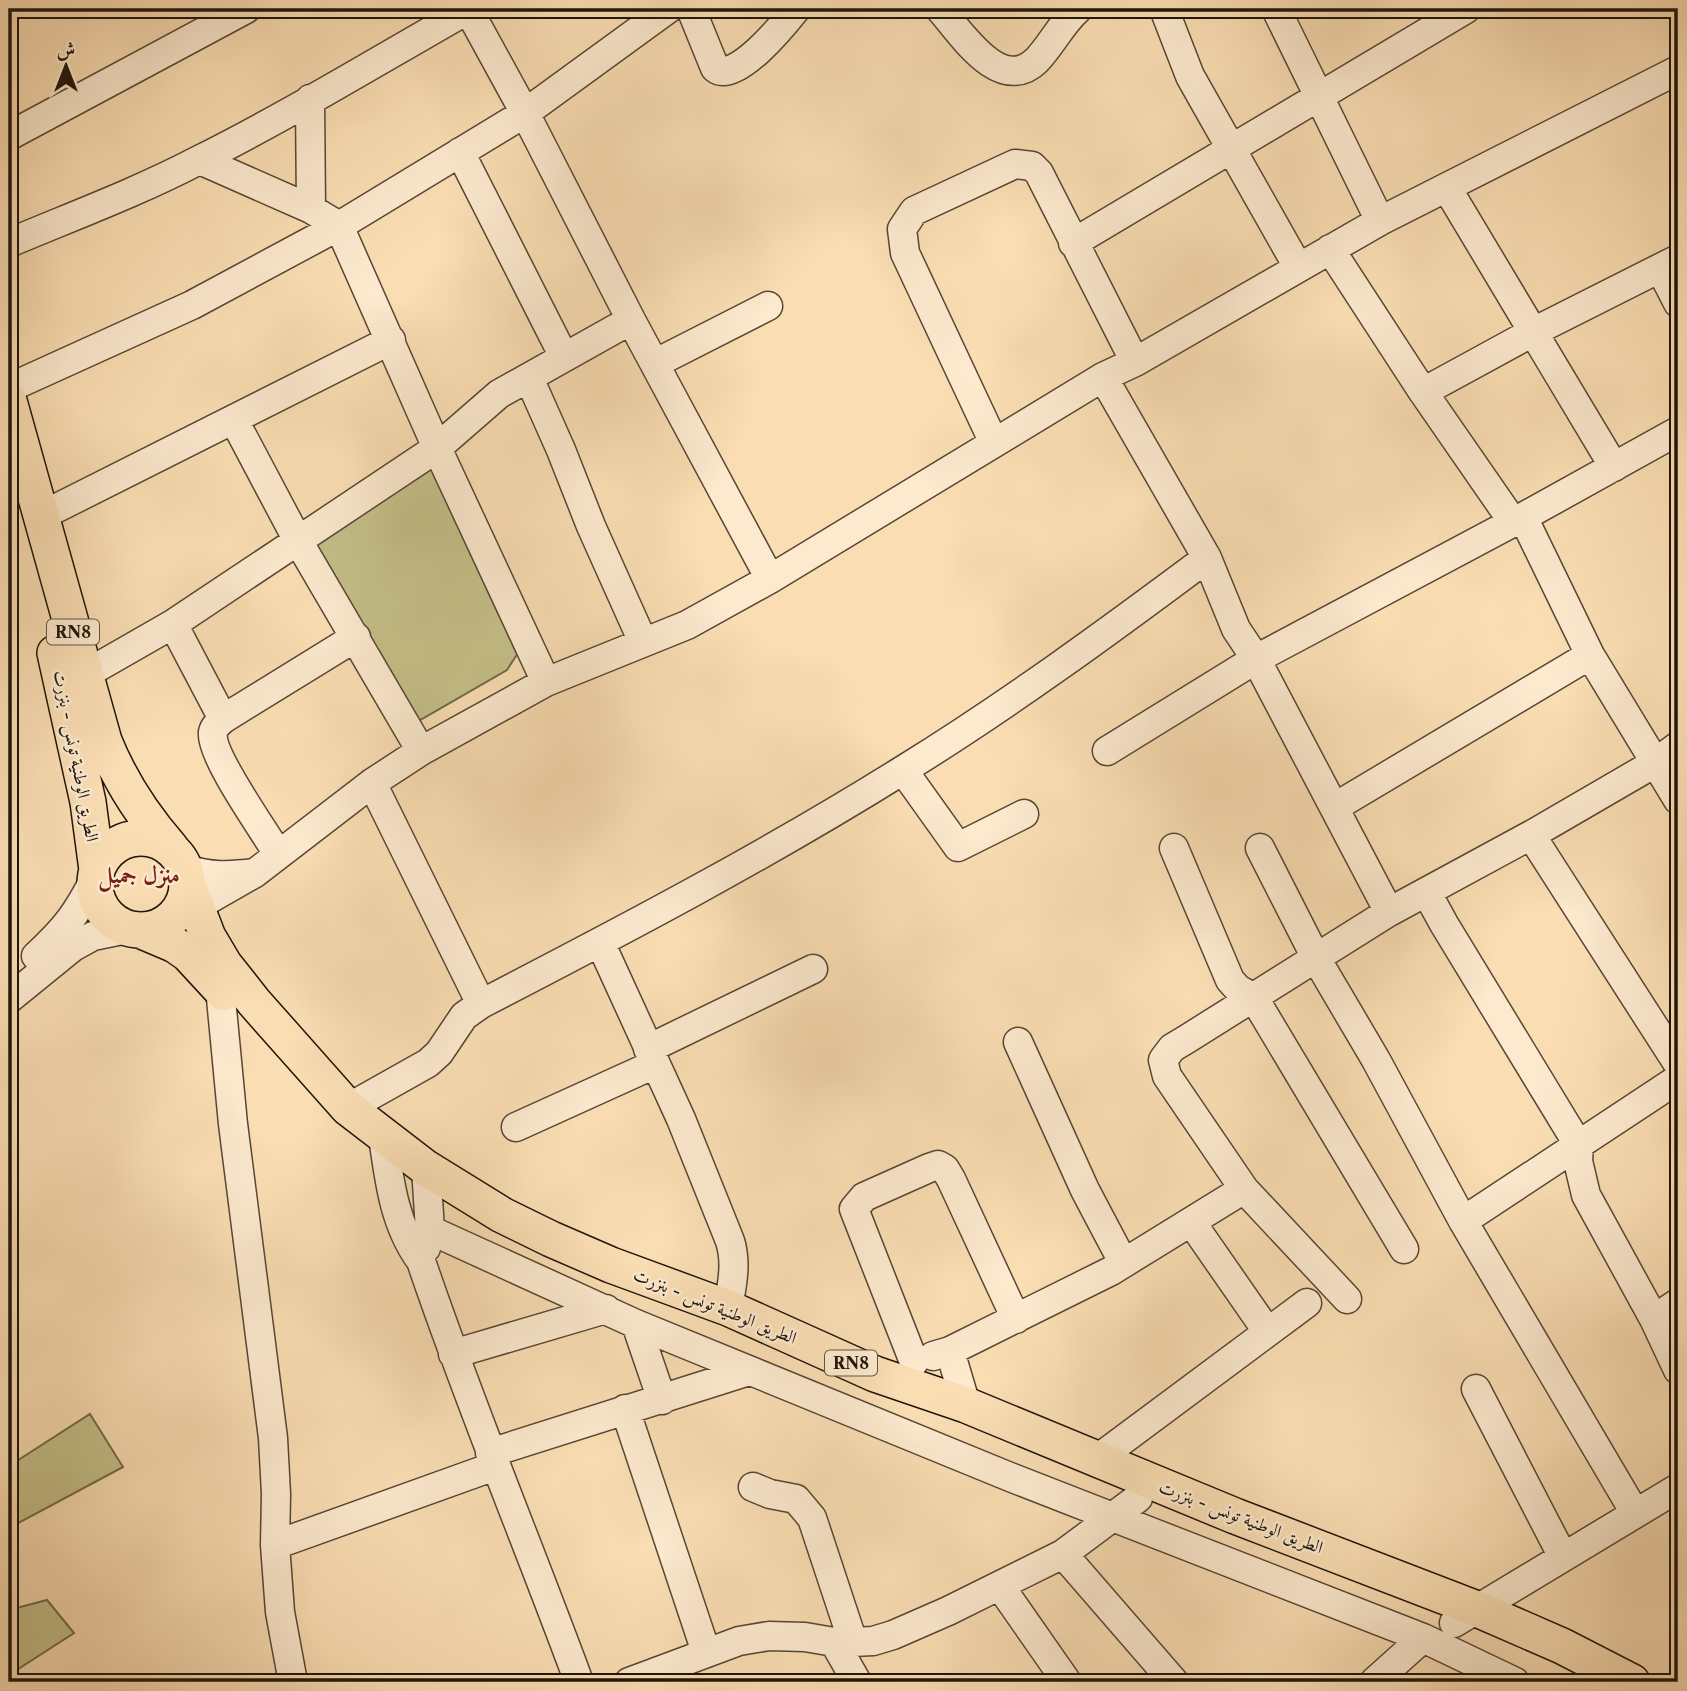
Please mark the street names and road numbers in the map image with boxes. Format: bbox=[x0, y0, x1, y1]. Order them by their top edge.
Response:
road number: RN8 bbox=[47, 620, 99, 645]
street label: الطريق الوطنية تونس - بنزرت bbox=[48, 668, 103, 844]
street label: الطريق الوطنية تونس - بنزرت bbox=[630, 1263, 800, 1350]
road number: RN8 bbox=[825, 1350, 877, 1376]
street label: الطريق الوطنية تونس - بنزرت bbox=[1155, 1476, 1326, 1559]

